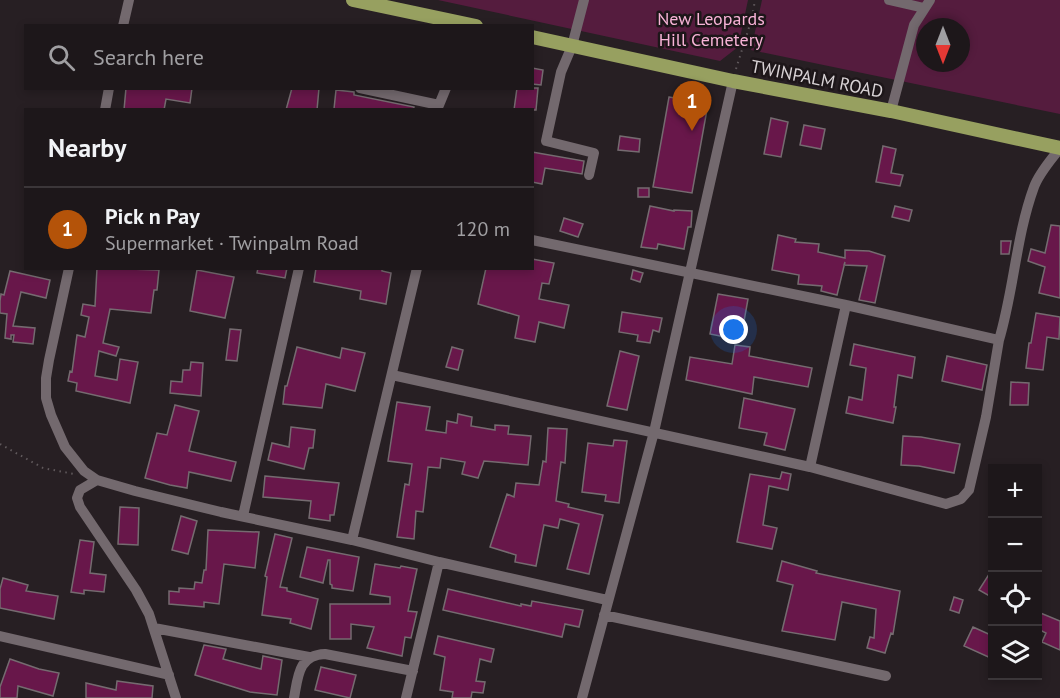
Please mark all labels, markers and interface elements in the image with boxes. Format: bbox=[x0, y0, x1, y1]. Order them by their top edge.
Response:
park label: New Leopards Hill Cemetery bbox=[657, 7, 765, 51]
north arrow bbox=[916, 18, 970, 72]
search box bbox=[24, 24, 534, 90]
icon: search bbox=[45, 41, 78, 74]
text: Search here bbox=[93, 43, 204, 71]
street label: TWINPALM ROAD bbox=[749, 54, 885, 103]
pin: 1 bbox=[672, 82, 712, 131]
text: Nearby bbox=[48, 131, 126, 164]
text: Pick n Pay bbox=[105, 202, 200, 230]
text: 1 bbox=[62, 216, 73, 242]
text: 120 m bbox=[456, 216, 510, 242]
text: Supermarket · Twinpalm Road bbox=[105, 230, 359, 256]
your location bbox=[719, 315, 748, 344]
map controls bbox=[988, 464, 1042, 680]
button: + bbox=[988, 464, 1042, 518]
button: − bbox=[988, 518, 1042, 572]
button: locate bbox=[988, 572, 1042, 626]
button: layers bbox=[988, 626, 1042, 680]

